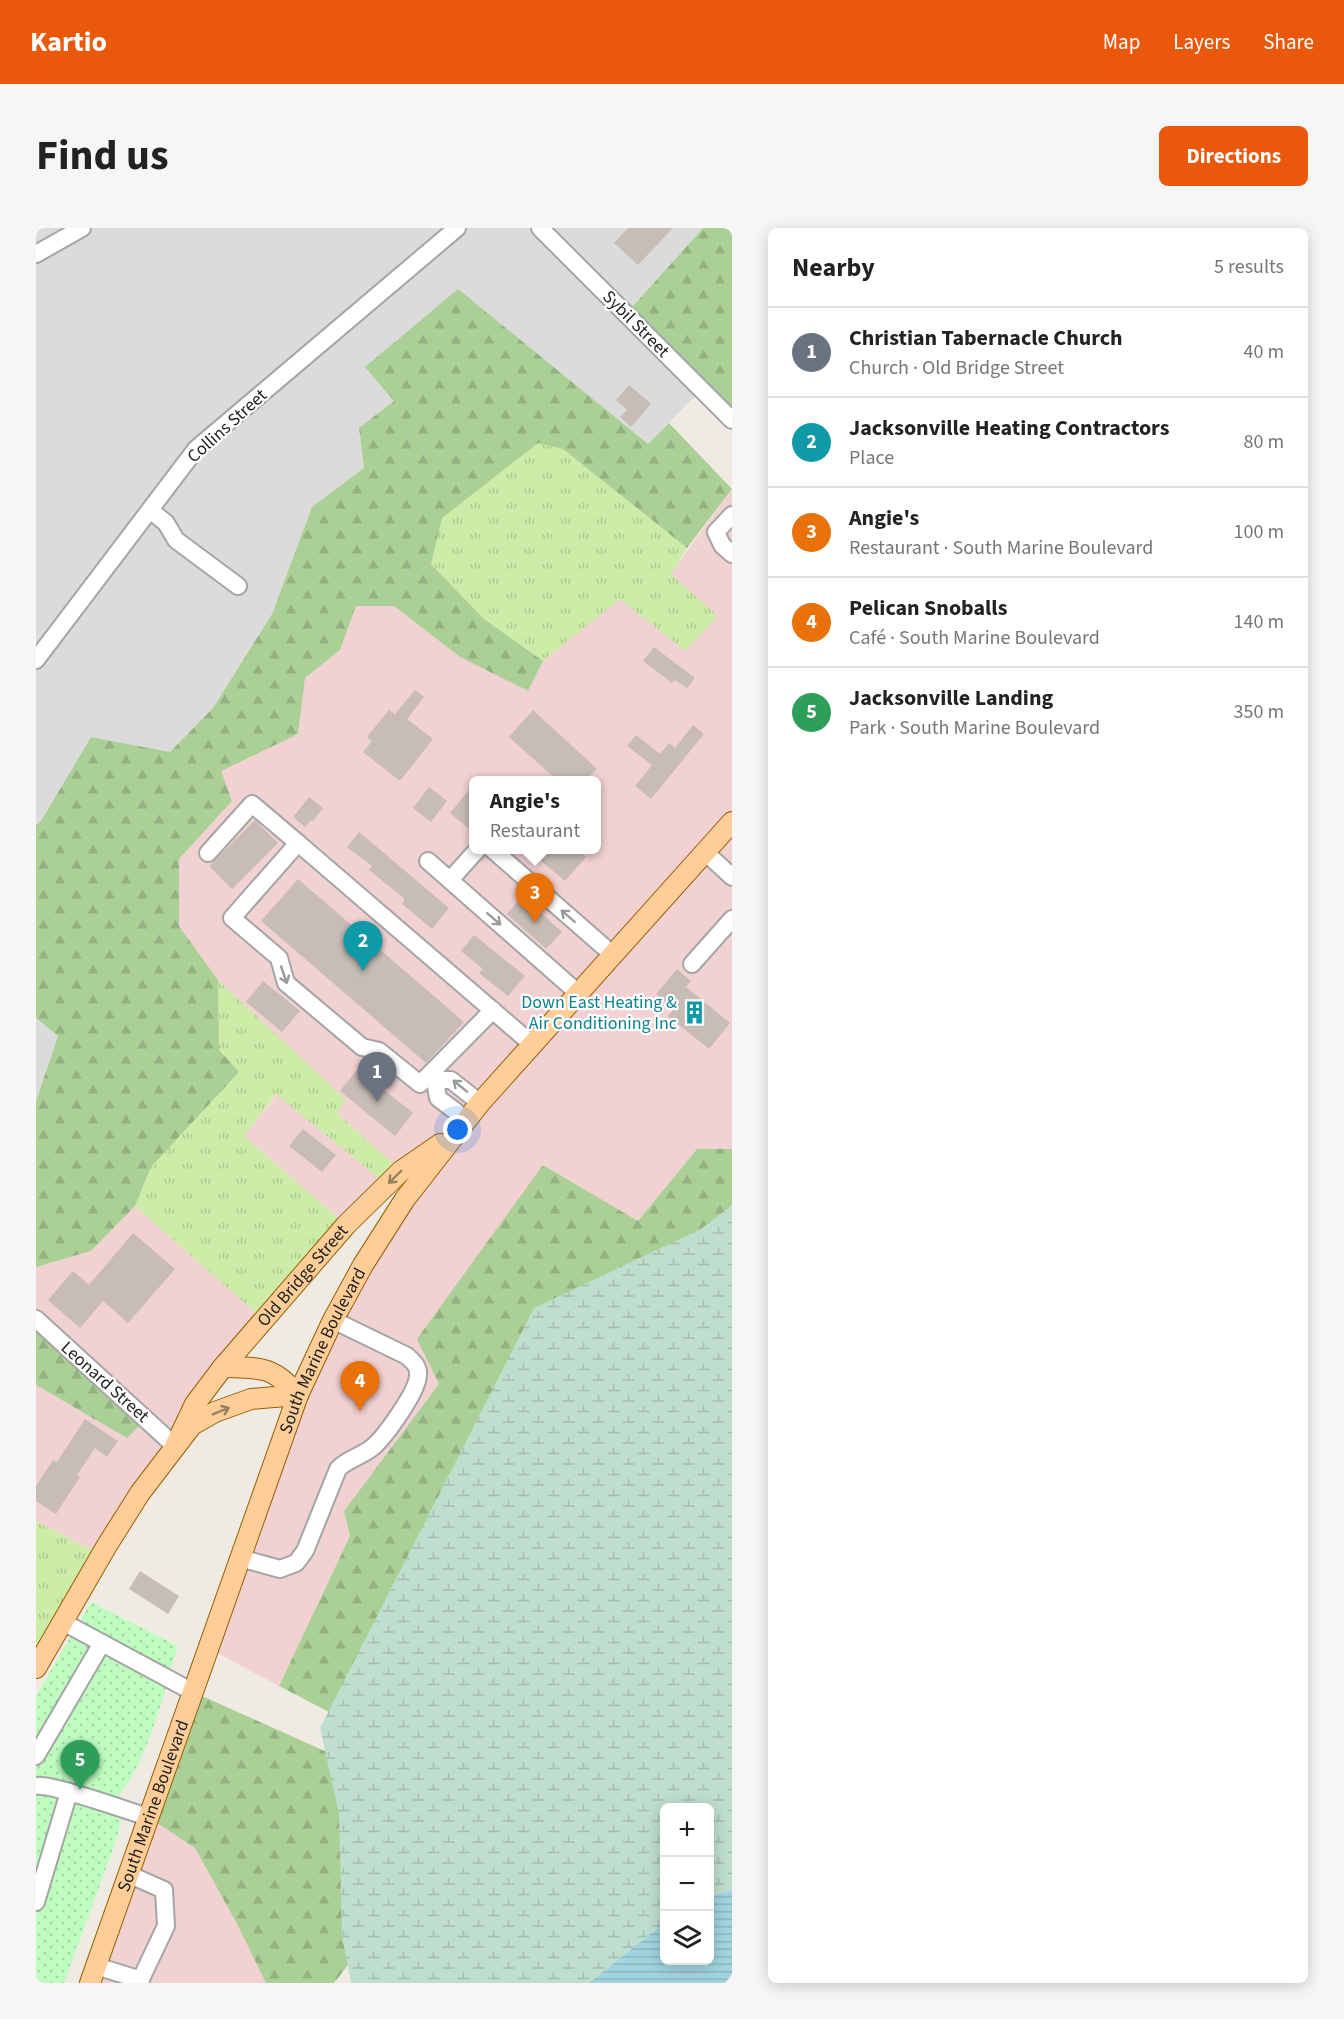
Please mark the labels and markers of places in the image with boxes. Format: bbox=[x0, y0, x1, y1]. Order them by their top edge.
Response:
pin: 3 bbox=[516, 874, 554, 923]
pin: 2 bbox=[344, 922, 382, 971]
place label: Down East Heating & Air Conditioning Inc bbox=[521, 990, 677, 1036]
building icon: Down East Heating & Air Conditioning Inc bbox=[682, 999, 708, 1025]
pin: 1 bbox=[358, 1052, 396, 1102]
pin: 4 bbox=[340, 1362, 380, 1411]
pin: 5 bbox=[60, 1740, 99, 1790]

